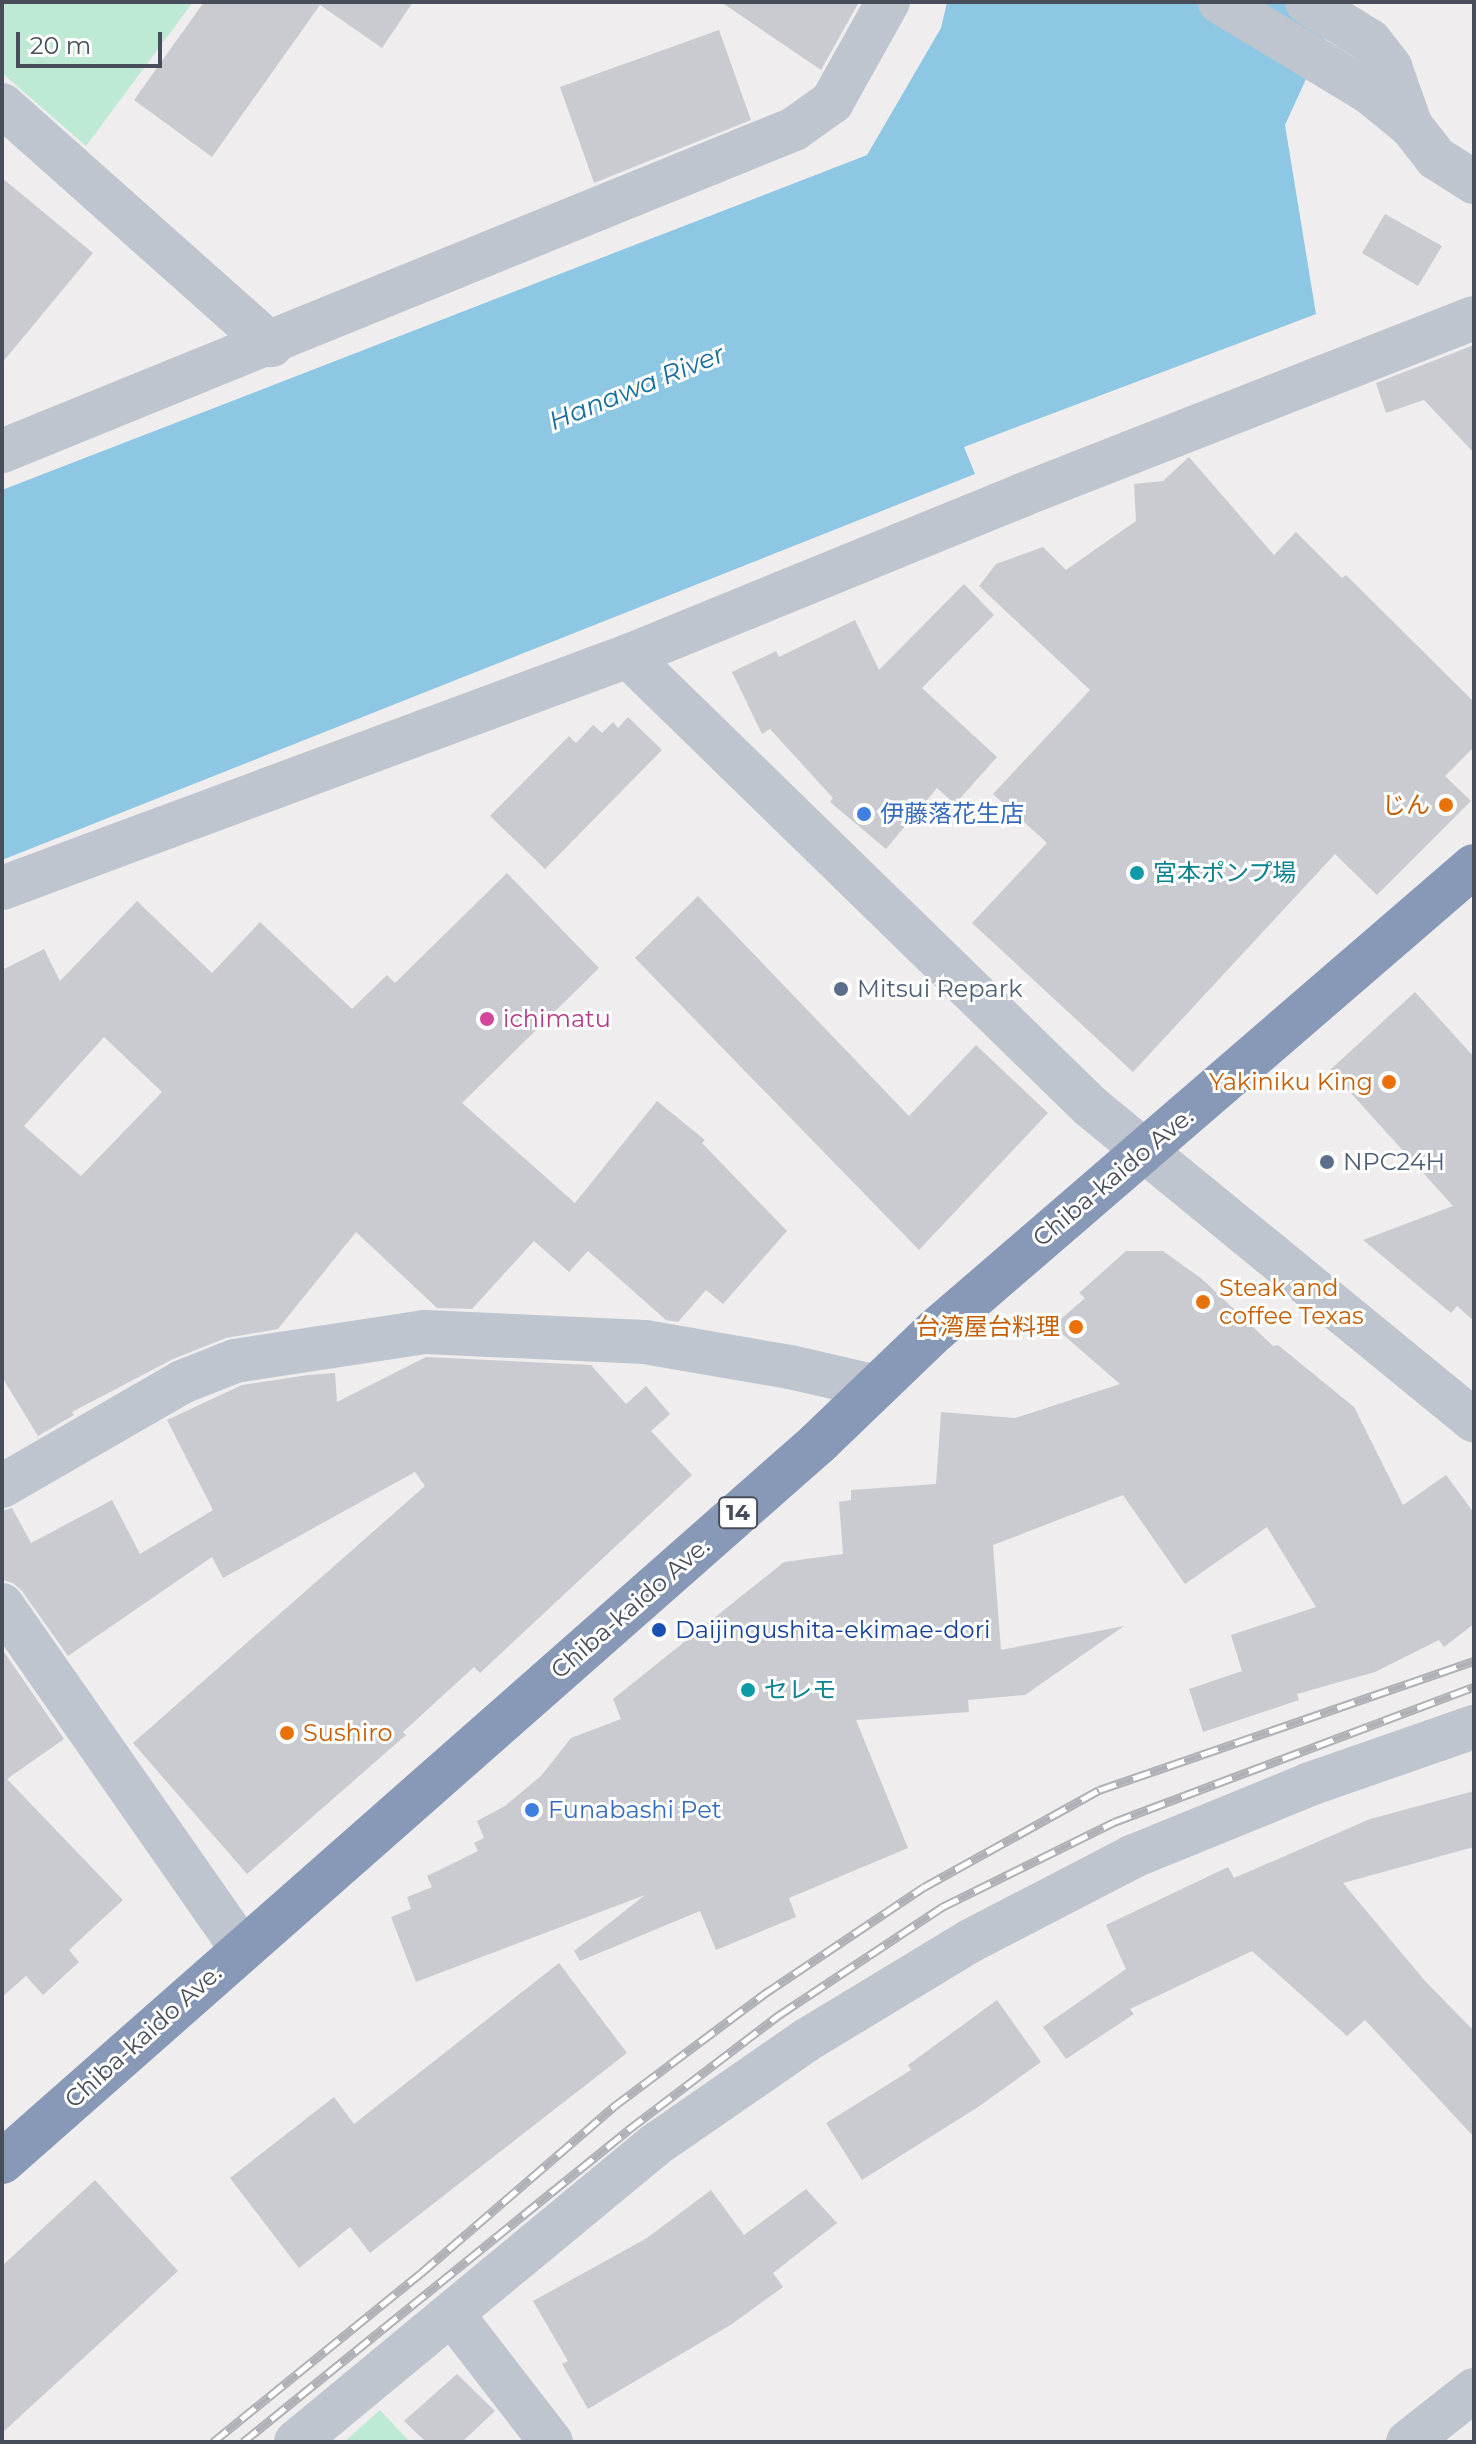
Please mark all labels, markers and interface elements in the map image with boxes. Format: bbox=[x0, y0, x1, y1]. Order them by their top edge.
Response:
scale bar bbox=[20, 16, 166, 66]
text: 20 m bbox=[30, 31, 91, 60]
water label: Hanawa River bbox=[545, 339, 729, 437]
place label: じん bbox=[1382, 791, 1430, 819]
marker: じん bbox=[1437, 796, 1455, 814]
place label: 伊藤落花生店 bbox=[880, 800, 1024, 828]
marker: 伊藤落花生店 bbox=[855, 805, 873, 823]
place label: 宮本ポンプ場 bbox=[1153, 859, 1297, 887]
marker: 宮本ポンプ場 bbox=[1128, 864, 1146, 882]
place label: Mitsui Repark bbox=[857, 975, 1022, 1003]
marker: Mitsui Repark bbox=[832, 980, 850, 998]
place label: ichimatu bbox=[503, 1005, 611, 1033]
marker: ichimatu bbox=[478, 1010, 496, 1028]
place label: Yakiniku King bbox=[1209, 1068, 1373, 1096]
marker: Yakiniku King bbox=[1380, 1073, 1398, 1091]
street label: Chiba-kaido Ave. bbox=[1027, 1102, 1199, 1252]
place label: NPC24H bbox=[1343, 1148, 1445, 1176]
marker: NPC24H bbox=[1318, 1153, 1336, 1171]
place label: Steak and coffee Texas bbox=[1219, 1274, 1364, 1330]
marker: Steak and coffee Texas bbox=[1194, 1293, 1212, 1311]
place label: 台湾屋台料理 bbox=[916, 1313, 1060, 1341]
marker: 台湾屋台料理 bbox=[1067, 1318, 1085, 1336]
road number: 14 bbox=[718, 1495, 758, 1531]
street label: Chiba-kaido Ave. bbox=[545, 1531, 715, 1685]
place label: Daijingushita-ekimae-dori bbox=[675, 1616, 991, 1644]
marker: Daijingushita-ekimae-dori bbox=[650, 1621, 668, 1639]
place label: セレモ bbox=[764, 1676, 836, 1704]
marker: セレモ bbox=[739, 1681, 757, 1699]
place label: Sushiro bbox=[303, 1719, 393, 1747]
marker: Sushiro bbox=[278, 1724, 296, 1742]
place label: Funabashi Pet bbox=[548, 1796, 721, 1824]
marker: Funabashi Pet bbox=[523, 1801, 541, 1819]
street label: Chiba-kaido Ave. bbox=[59, 1958, 227, 2114]

